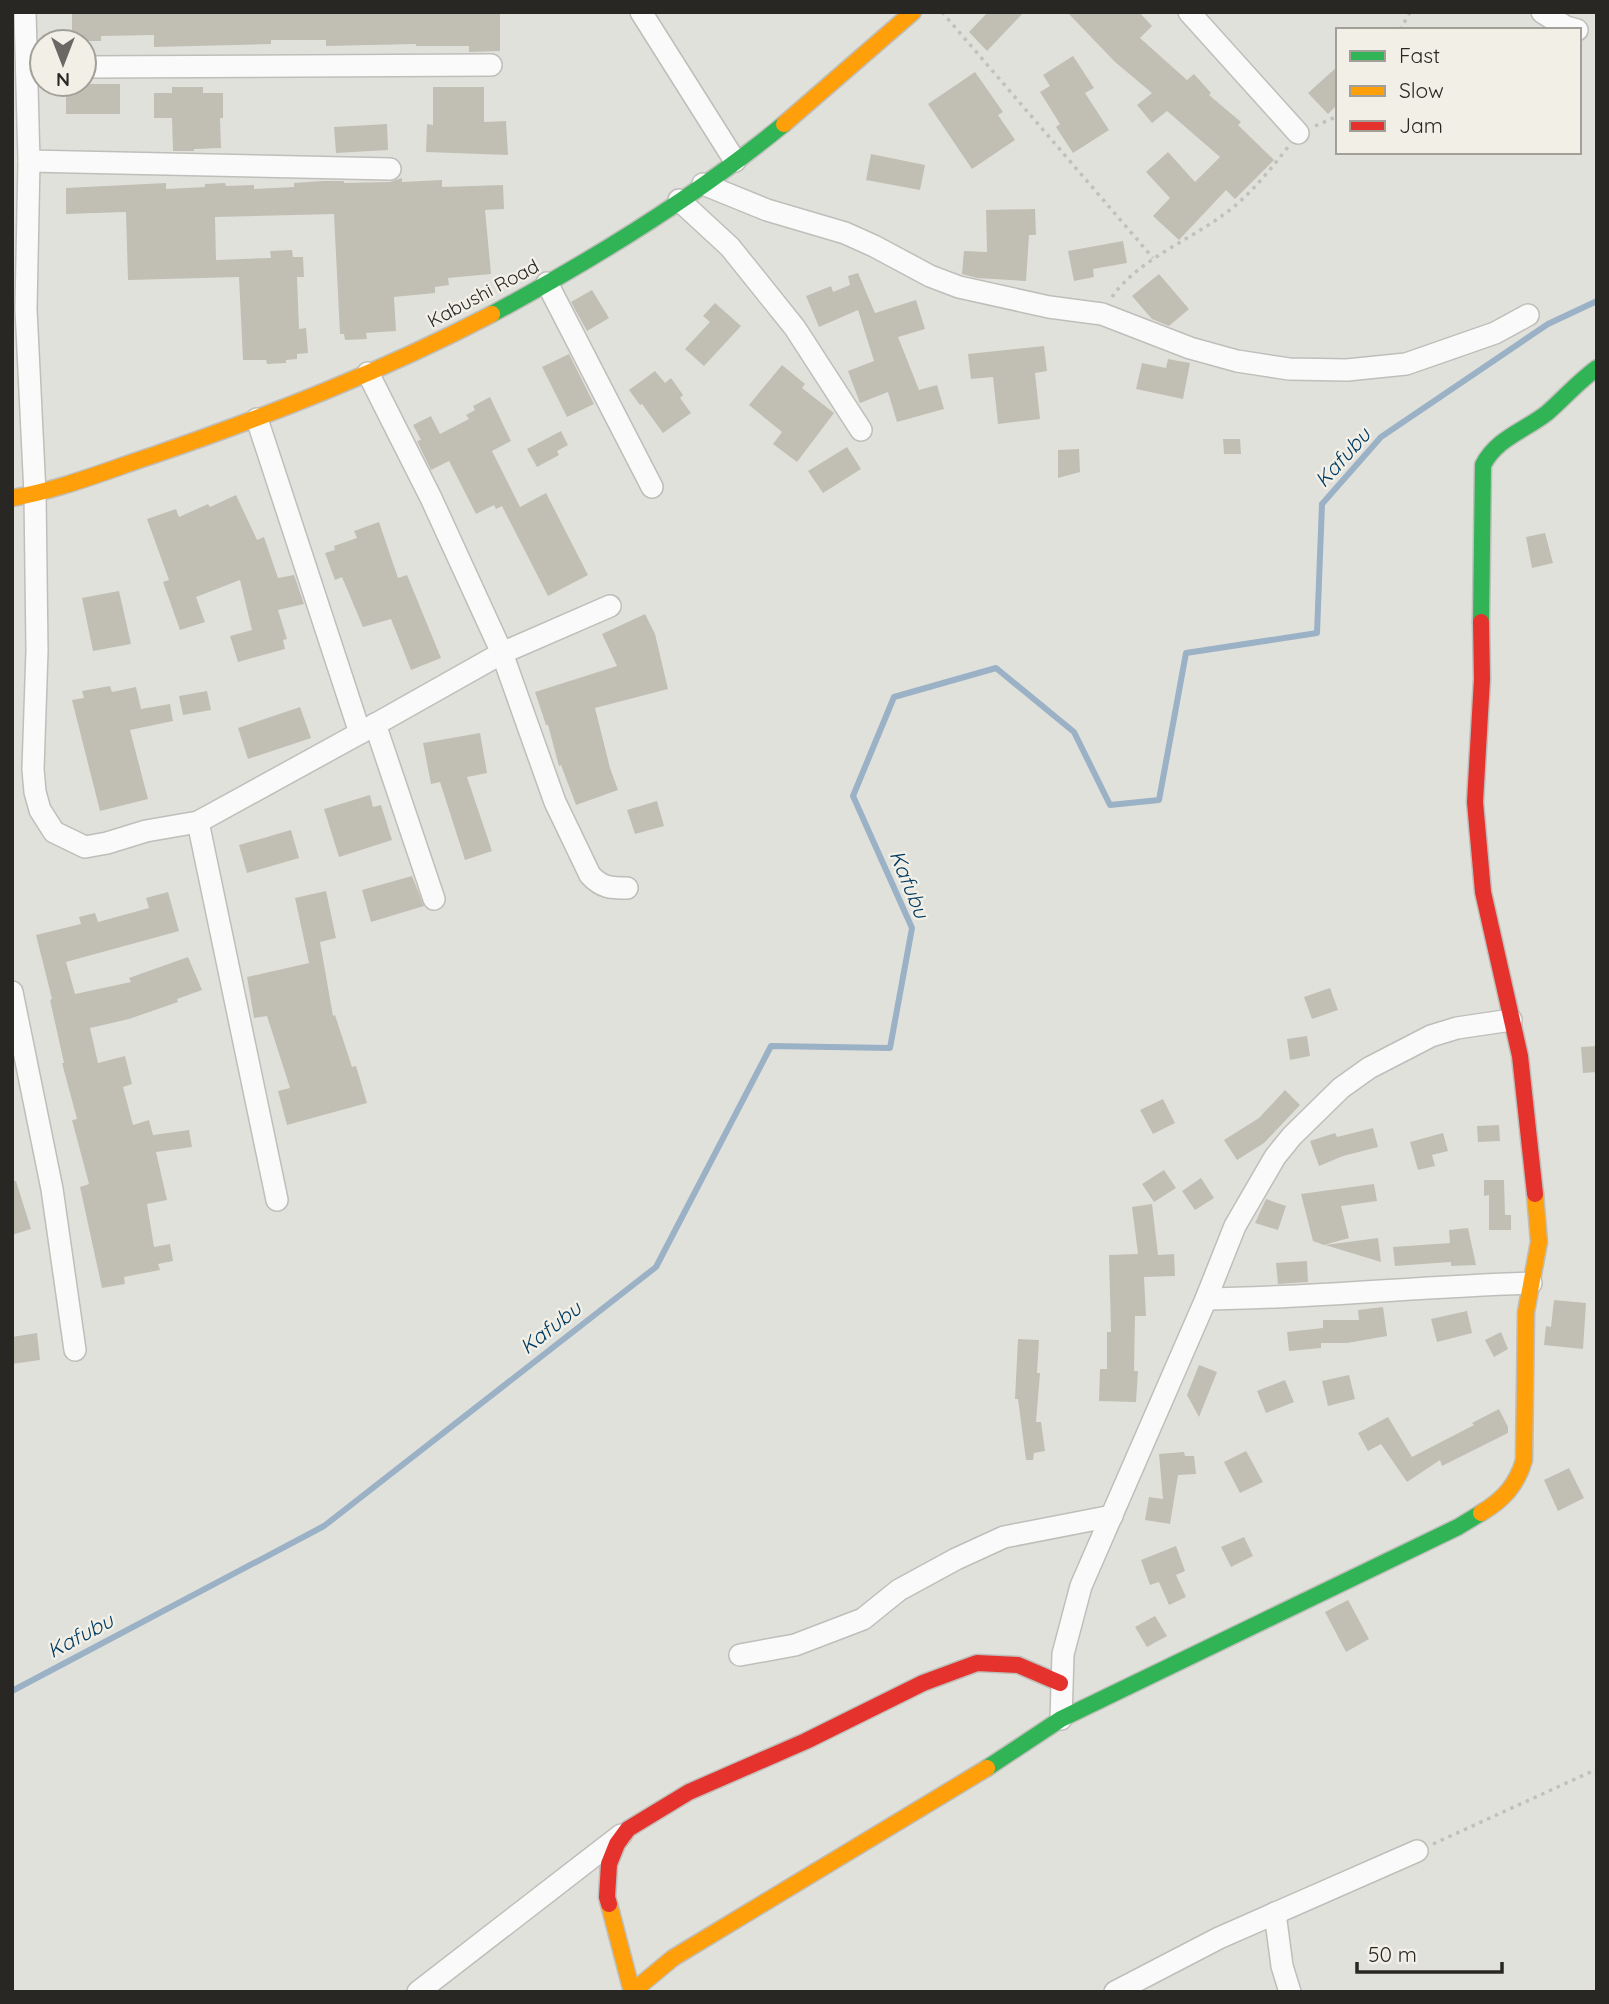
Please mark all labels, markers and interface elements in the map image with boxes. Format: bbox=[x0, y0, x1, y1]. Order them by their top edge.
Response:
north arrow bbox=[28, 28, 98, 98]
legend bbox=[1336, 28, 1581, 154]
text: Fast bbox=[1399, 42, 1440, 68]
text: N bbox=[56, 68, 70, 92]
text: Slow bbox=[1399, 77, 1444, 103]
text: Jam bbox=[1399, 112, 1443, 138]
street label: Kabushi Road bbox=[423, 254, 543, 332]
water label: Kafubu bbox=[1309, 421, 1376, 492]
water label: Kafubu bbox=[885, 846, 936, 923]
water label: Kafubu bbox=[514, 1294, 587, 1359]
water label: Kafubu bbox=[43, 1606, 118, 1663]
scale bar bbox=[1357, 1930, 1502, 1974]
text: 50 m bbox=[1368, 1941, 1417, 1967]

